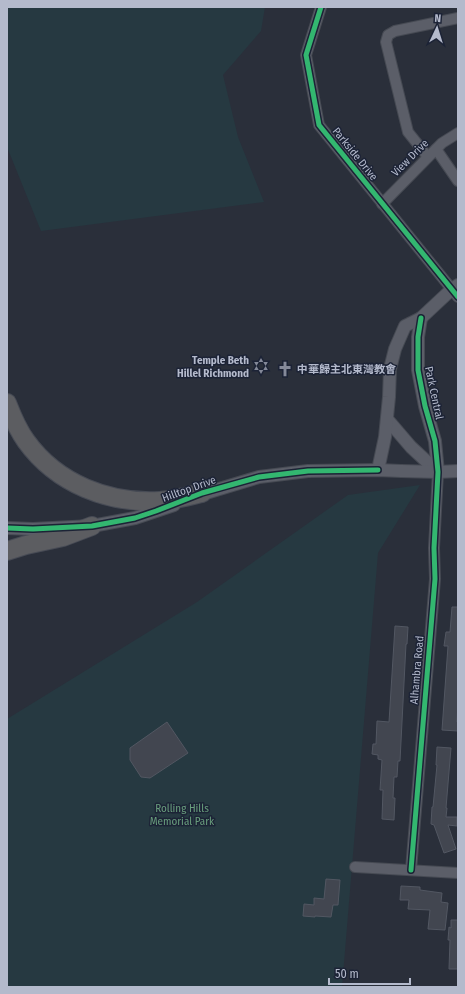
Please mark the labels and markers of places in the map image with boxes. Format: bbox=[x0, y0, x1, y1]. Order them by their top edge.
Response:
place label: Temple Beth Hillel Richmond bbox=[177, 354, 249, 380]
synagogue icon: Temple Beth Hillel Richmond bbox=[252, 357, 270, 375]
church icon: 中華歸主北東灣教會 bbox=[276, 360, 294, 378]
place label: 中華歸主北東灣教會 bbox=[297, 363, 396, 376]

